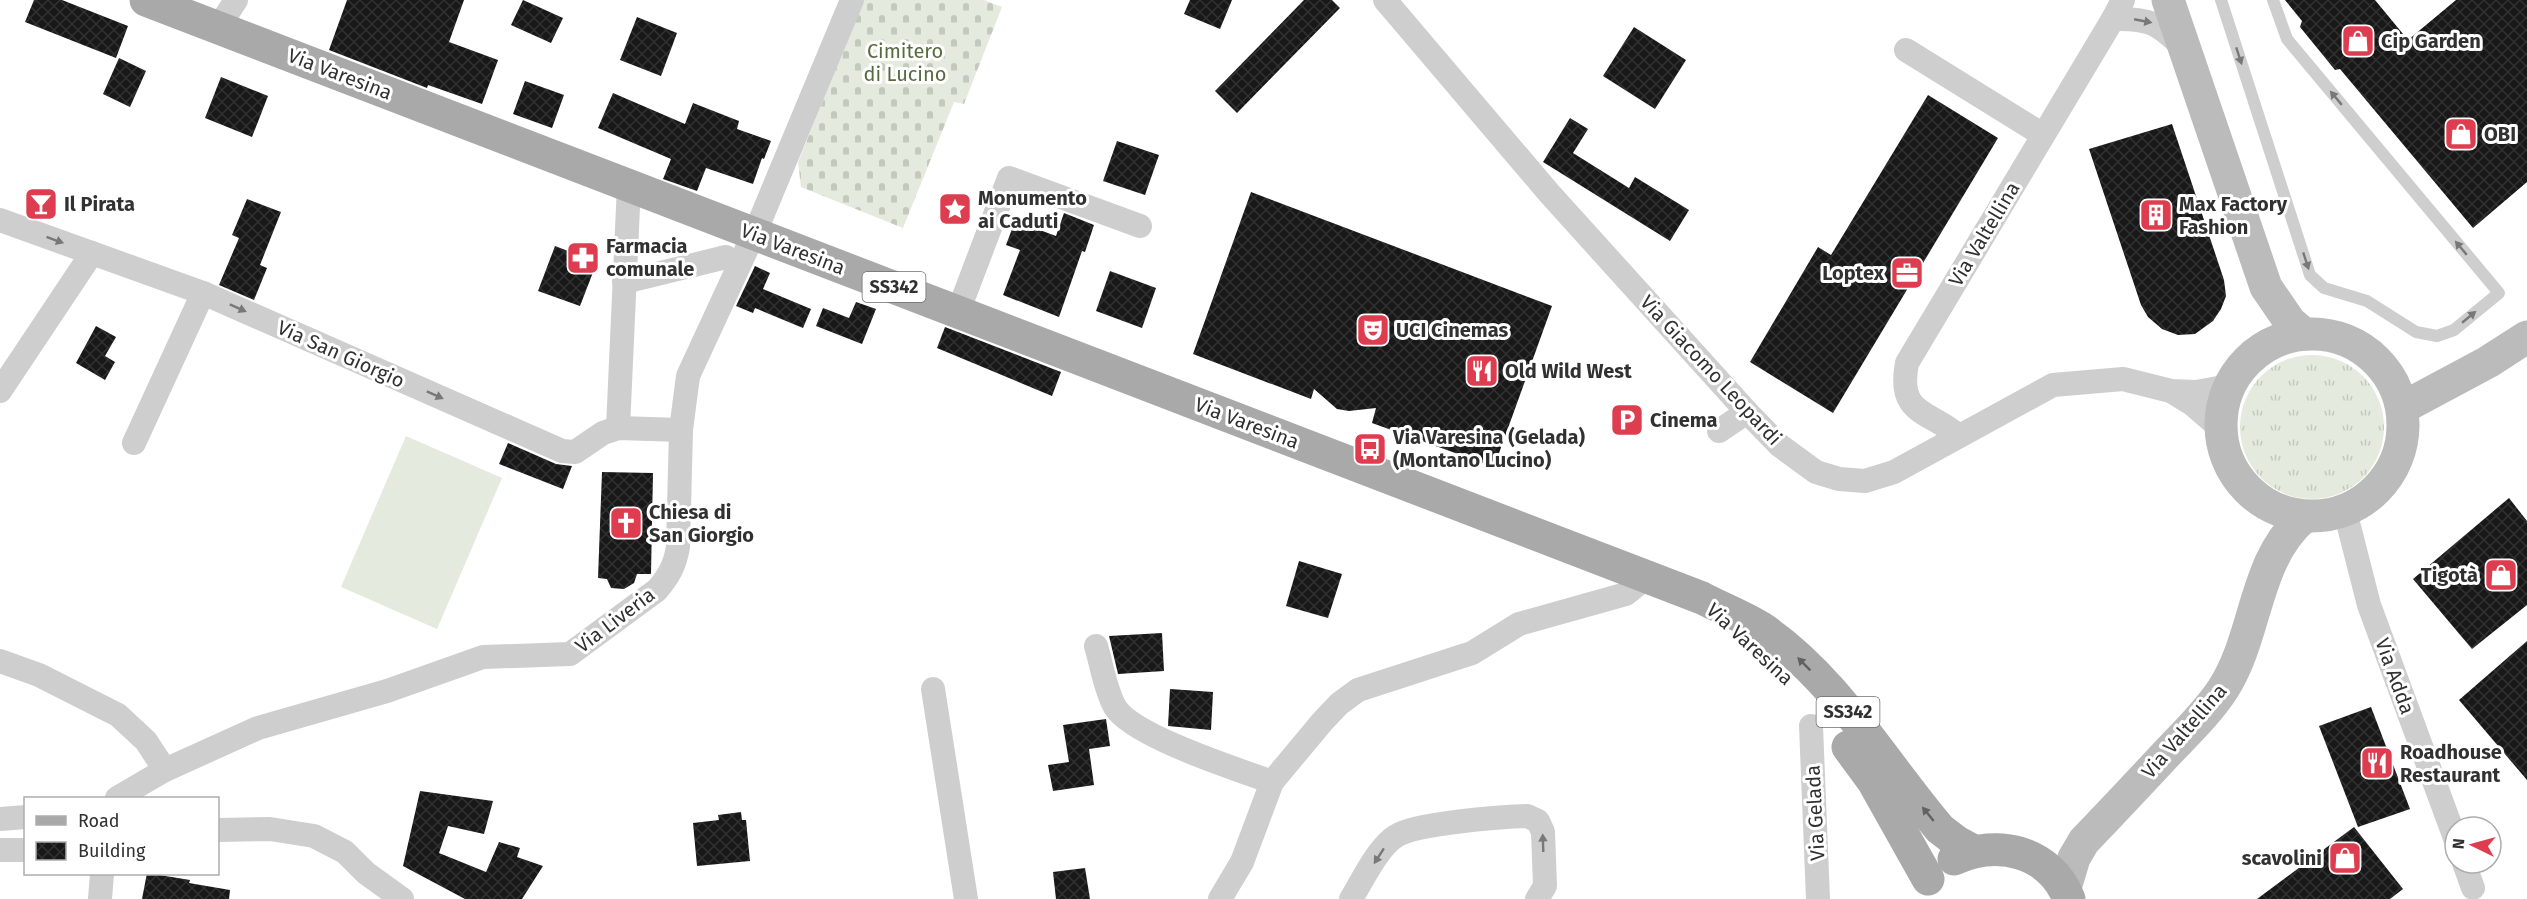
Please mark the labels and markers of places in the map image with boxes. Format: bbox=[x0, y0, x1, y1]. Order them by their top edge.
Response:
shop icon: Cip Garden bbox=[2340, 23, 2376, 59]
place label: Cip Garden bbox=[2381, 29, 2481, 53]
shop icon: OBI bbox=[2443, 116, 2479, 152]
place label: OBI bbox=[2484, 122, 2516, 146]
bar icon: Il Pirata bbox=[23, 186, 59, 222]
place label: Monumento ai Caduti bbox=[978, 186, 1087, 233]
place icon: Monumento ai Caduti bbox=[937, 191, 973, 227]
place label: Il Pirata bbox=[64, 192, 135, 216]
place label: Max Factory Fashion bbox=[2179, 192, 2288, 239]
building icon: Max Factory Fashion bbox=[2138, 197, 2174, 233]
place label: Farmacia comunale bbox=[606, 234, 694, 281]
pharmacy icon: Farmacia comunale bbox=[565, 240, 601, 276]
office icon: Loptex bbox=[1889, 255, 1925, 291]
place label: Loptex bbox=[1822, 261, 1885, 285]
theatre icon: UCI Cinemas bbox=[1355, 312, 1391, 348]
place label: UCI Cinemas bbox=[1396, 318, 1508, 342]
restaurant icon: Old Wild West bbox=[1464, 353, 1500, 389]
place label: Old Wild West bbox=[1505, 359, 1632, 383]
parking icon: Cinema bbox=[1609, 402, 1645, 438]
place label: Cinema bbox=[1650, 408, 1718, 432]
place label: Via Varesina (Gelada) (Montano Lucino) bbox=[1392, 425, 1585, 472]
bus stop icon: Via Varesina (Gelada) (Montano Lucino) bbox=[1352, 431, 1388, 467]
place label: Chiesa di San Giorgio bbox=[649, 500, 754, 547]
church icon: Chiesa di San Giorgio bbox=[608, 505, 644, 541]
shop icon: Tigotà bbox=[2483, 557, 2519, 593]
place label: Tigotà bbox=[2421, 563, 2478, 587]
place label: Roadhouse Restaurant bbox=[2400, 740, 2502, 787]
restaurant icon: Roadhouse Restaurant bbox=[2359, 745, 2395, 781]
shop icon: scavolini bbox=[2327, 840, 2363, 876]
place label: scavolini bbox=[2242, 846, 2322, 870]

